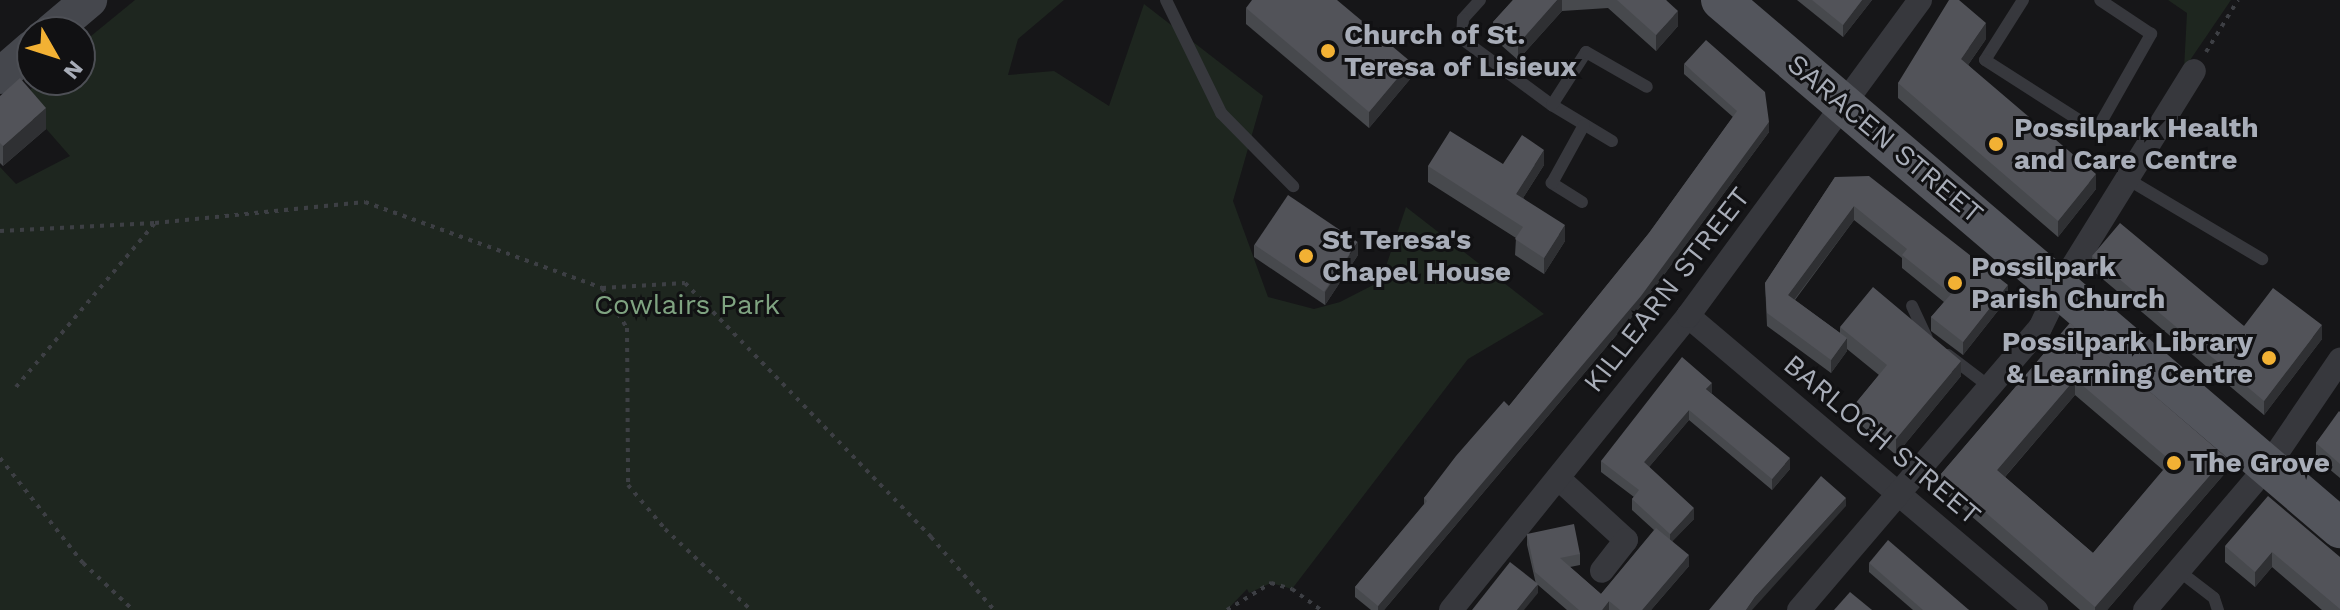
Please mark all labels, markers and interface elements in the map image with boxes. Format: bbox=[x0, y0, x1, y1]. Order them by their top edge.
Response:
north arrow bbox=[16, 16, 96, 96]
place label: Church of St. Teresa of Lisieux bbox=[1344, 18, 1578, 84]
marker: Church of St. Teresa of Lisieux bbox=[1319, 42, 1337, 60]
street label: SARACEN STREET bbox=[1780, 47, 1990, 231]
text: N bbox=[59, 56, 88, 84]
place label: Possilpark Health and Care Centre bbox=[2014, 111, 2259, 177]
marker: Possilpark Health and Care Centre bbox=[1985, 133, 2007, 155]
street label: KILLEARN STREET bbox=[1577, 181, 1757, 399]
place label: St Teresa's Chapel House bbox=[1322, 223, 1511, 289]
marker: St Teresa's Chapel House bbox=[1297, 247, 1315, 265]
place label: Possilpark Parish Church bbox=[1971, 250, 2165, 316]
marker: Possilpark Parish Church bbox=[1946, 274, 1964, 292]
park label: Cowlairs Park bbox=[594, 288, 780, 322]
place label: Possilpark Library & Learning Centre bbox=[2001, 325, 2253, 391]
street label: BARLOCH STREET bbox=[1777, 348, 1987, 532]
marker: Possilpark Library & Learning Centre bbox=[2260, 349, 2278, 367]
place label: The Grove bbox=[2190, 446, 2330, 480]
marker: The Grove bbox=[2165, 454, 2183, 472]

